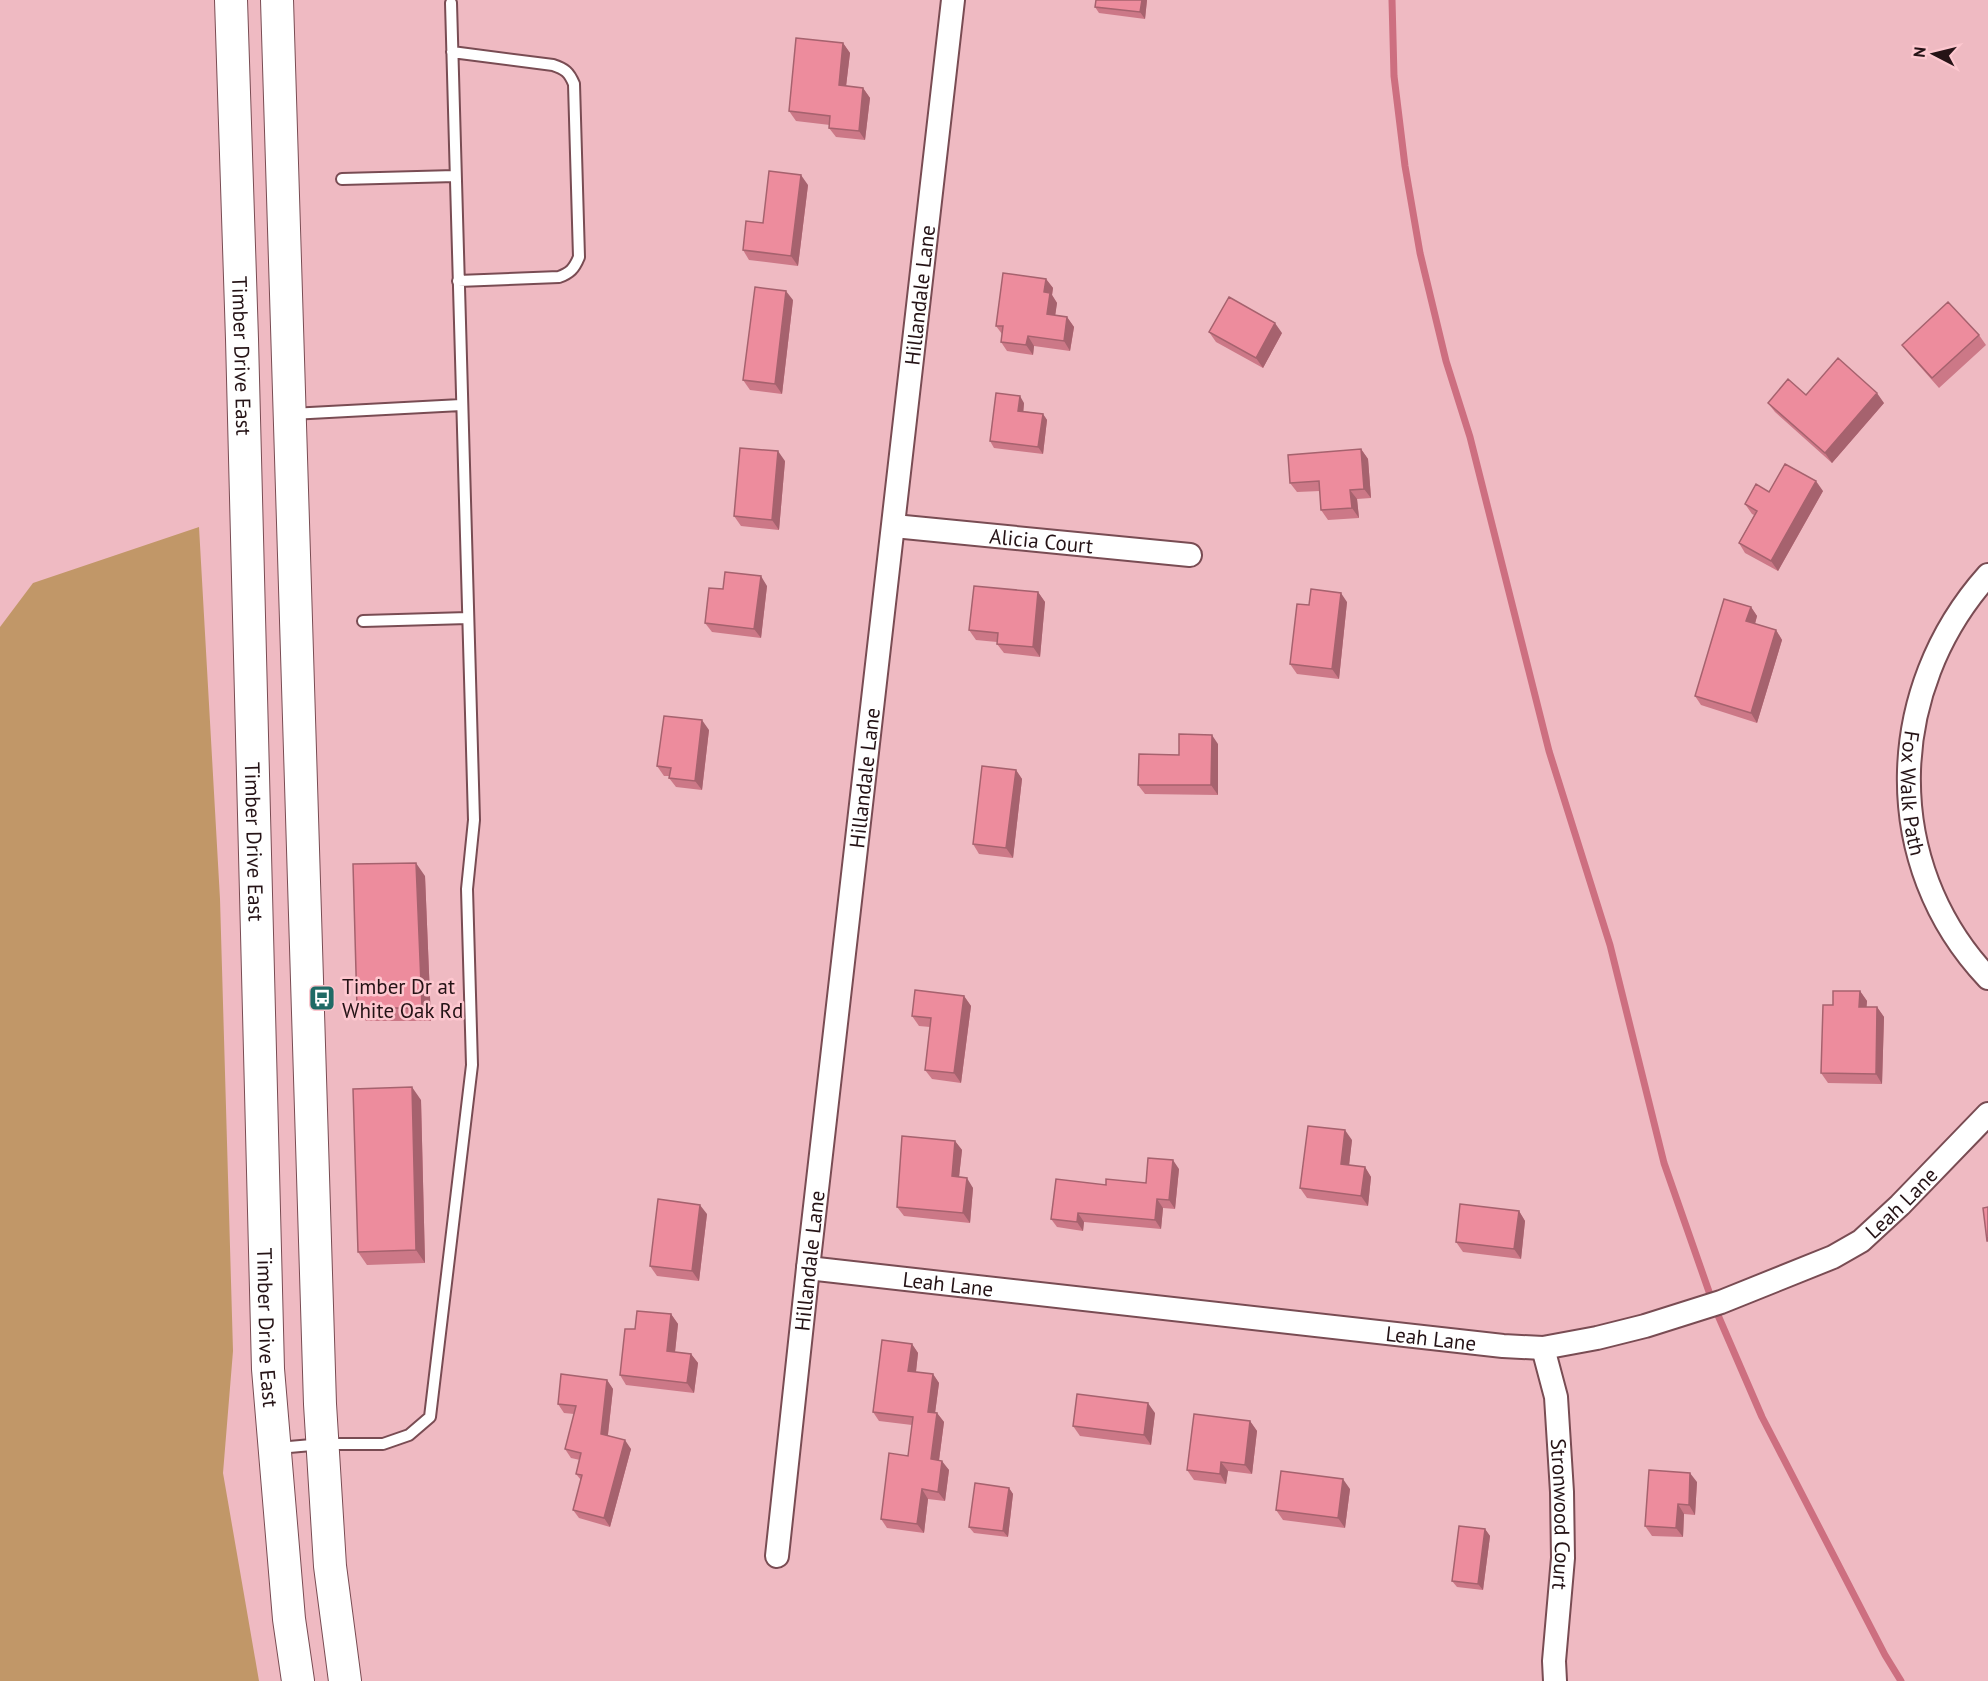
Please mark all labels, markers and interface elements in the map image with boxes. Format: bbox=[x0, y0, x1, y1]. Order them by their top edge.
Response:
north arrow bbox=[1904, 24, 1964, 84]
text: N bbox=[1909, 46, 1930, 59]
street label: Hillandale Lane bbox=[898, 223, 941, 367]
street label: Timber Drive East bbox=[226, 276, 258, 436]
street label: Alicia Court bbox=[988, 522, 1094, 559]
street label: Hillandale Lane bbox=[843, 706, 885, 850]
street label: Fox Walk Path bbox=[1895, 729, 1932, 858]
street label: Timber Drive East bbox=[239, 762, 270, 922]
place label: Timber Dr at White Oak Rd bbox=[342, 973, 463, 1024]
bus stop icon: Timber Dr at White Oak Rd bbox=[307, 983, 337, 1013]
street label: Leah Lane bbox=[1859, 1161, 1943, 1244]
street label: Hillandale Lane bbox=[788, 1189, 830, 1332]
street label: Timber Drive East bbox=[251, 1247, 285, 1408]
street label: Leah Lane bbox=[901, 1265, 995, 1302]
street label: Leah Lane bbox=[1384, 1319, 1478, 1356]
street label: Stronwood Court bbox=[1545, 1438, 1577, 1591]

